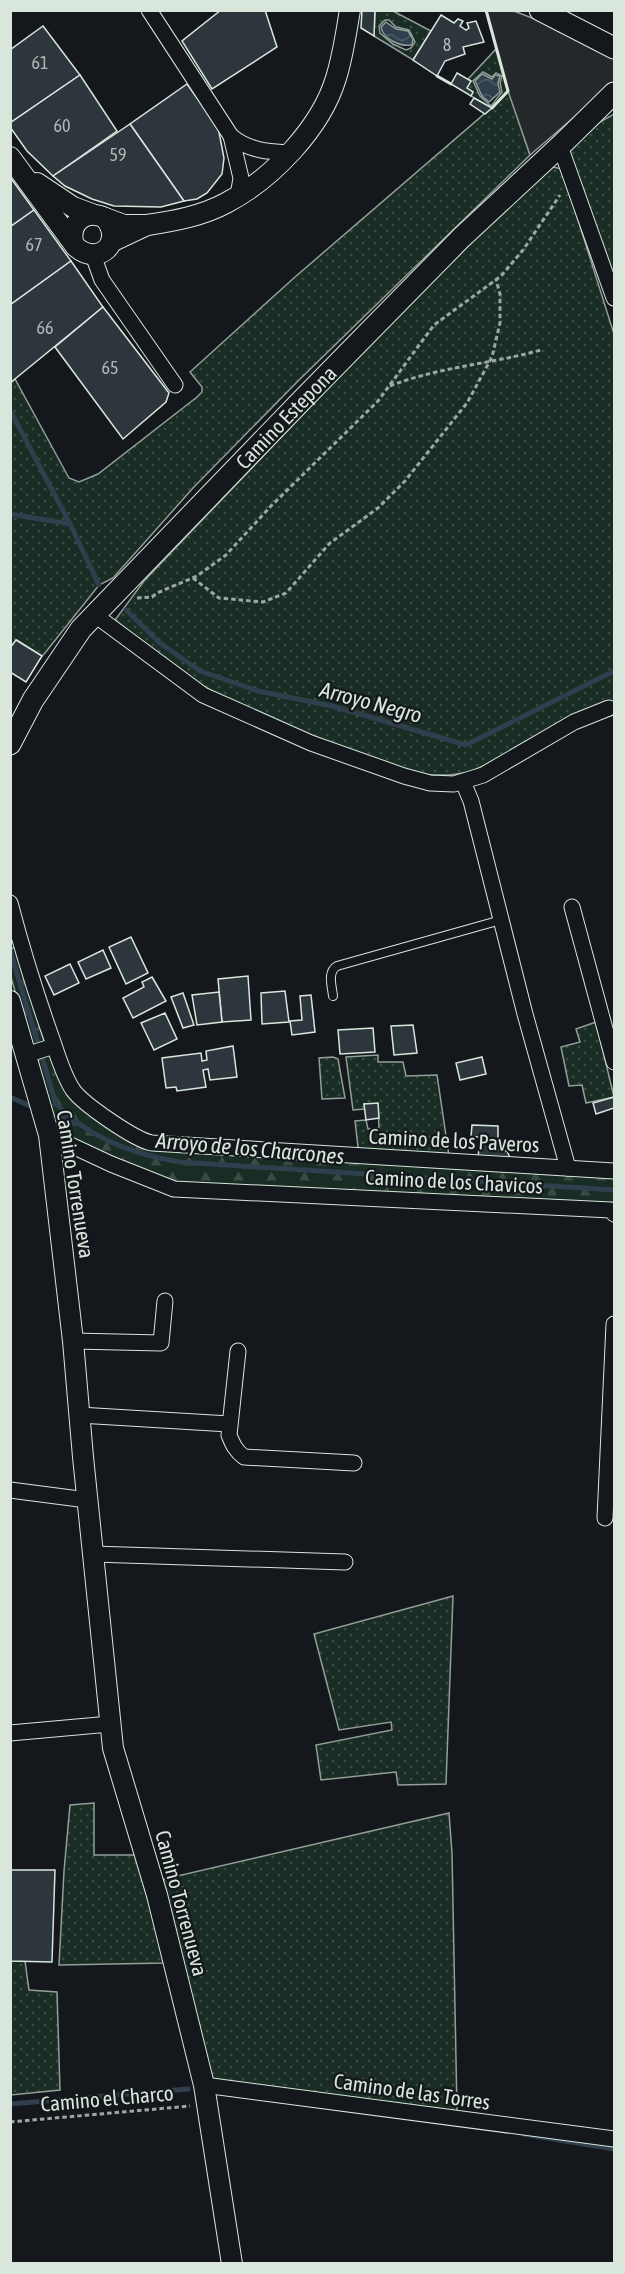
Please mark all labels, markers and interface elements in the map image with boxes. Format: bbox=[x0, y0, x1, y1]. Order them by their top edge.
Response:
house number: 8 bbox=[443, 34, 451, 55]
house number: 61 bbox=[32, 52, 48, 73]
house number: 60 bbox=[54, 115, 70, 136]
house number: 59 bbox=[110, 144, 126, 165]
house number: 67 bbox=[26, 234, 42, 255]
house number: 66 bbox=[37, 317, 53, 338]
house number: 65 bbox=[102, 357, 118, 378]
street label: Camino Estepona bbox=[231, 361, 341, 473]
water label: Arroyo Negro bbox=[316, 676, 425, 728]
street label: Camino Torrenueva bbox=[52, 1108, 100, 1260]
street label: Camino de los Paveros bbox=[368, 1124, 540, 1156]
water label: Arroyo de los Charcones bbox=[154, 1127, 346, 1169]
street label: Camino de los Chavicos bbox=[365, 1164, 543, 1198]
street label: Camino Torrenueva bbox=[151, 1828, 213, 1978]
street label: Camino de las Torres bbox=[332, 2068, 492, 2114]
street label: Camino el Charco bbox=[40, 2080, 174, 2116]

